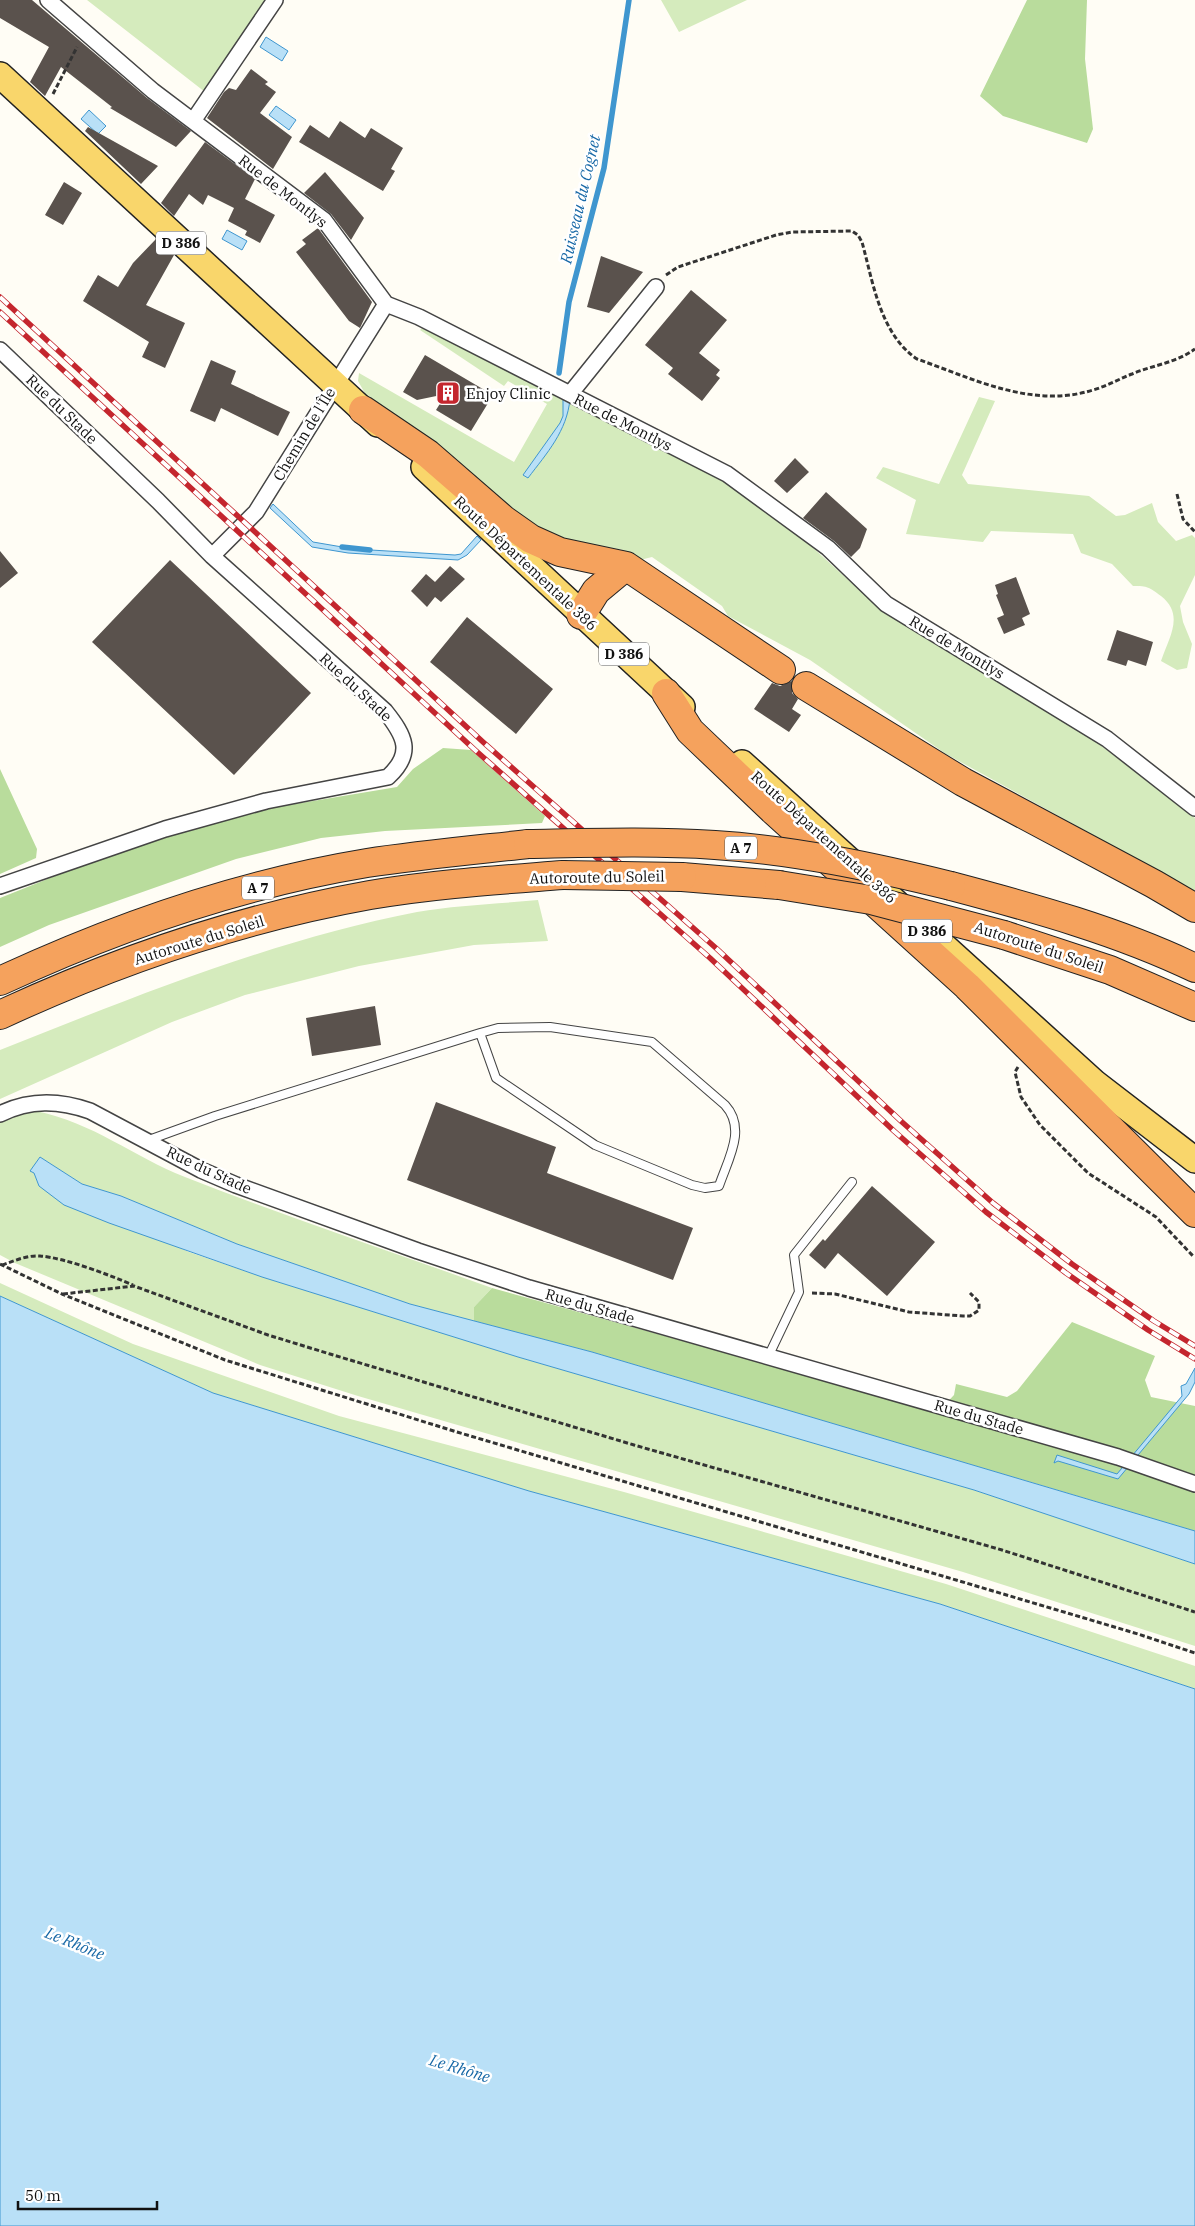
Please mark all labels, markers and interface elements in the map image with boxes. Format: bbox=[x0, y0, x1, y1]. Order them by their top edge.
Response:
water label: Ruisseau du Cognet bbox=[555, 131, 605, 266]
street label: Rue de Montlys bbox=[235, 150, 331, 232]
road number: D 386 bbox=[156, 232, 206, 254]
street label: Rue du Stade bbox=[22, 370, 102, 448]
building icon: Enjoy Clinic bbox=[435, 380, 461, 406]
street label: Chemin de l'Île bbox=[269, 384, 339, 484]
place label: Enjoy Clinic bbox=[466, 384, 551, 403]
street label: Rue de Montlys bbox=[571, 389, 675, 455]
street label: Route Départementale 386 bbox=[450, 492, 602, 634]
street label: Rue de Montlys bbox=[906, 611, 1008, 683]
road number: D 386 bbox=[599, 642, 649, 666]
street label: Rue du Stade bbox=[316, 649, 396, 725]
street label: Route Départementale 386 bbox=[747, 767, 901, 907]
road number: A 7 bbox=[725, 836, 757, 860]
street label: Autoroute du Soleil bbox=[529, 866, 665, 888]
road number: A 7 bbox=[242, 876, 274, 900]
street label: Autoroute du Soleil bbox=[132, 911, 266, 969]
street label: Autoroute du Soleil bbox=[972, 917, 1106, 977]
road number: D 386 bbox=[902, 919, 952, 942]
street label: Rue du Stade bbox=[163, 1142, 255, 1198]
street label: Rue du Stade bbox=[543, 1284, 637, 1328]
street label: Rue du Stade bbox=[932, 1395, 1026, 1439]
water label: Le Rhône bbox=[42, 1922, 108, 1964]
water label: Le Rhône bbox=[426, 2049, 493, 2087]
scale bar bbox=[18, 2178, 156, 2210]
text: 50 m bbox=[25, 2186, 61, 2205]

